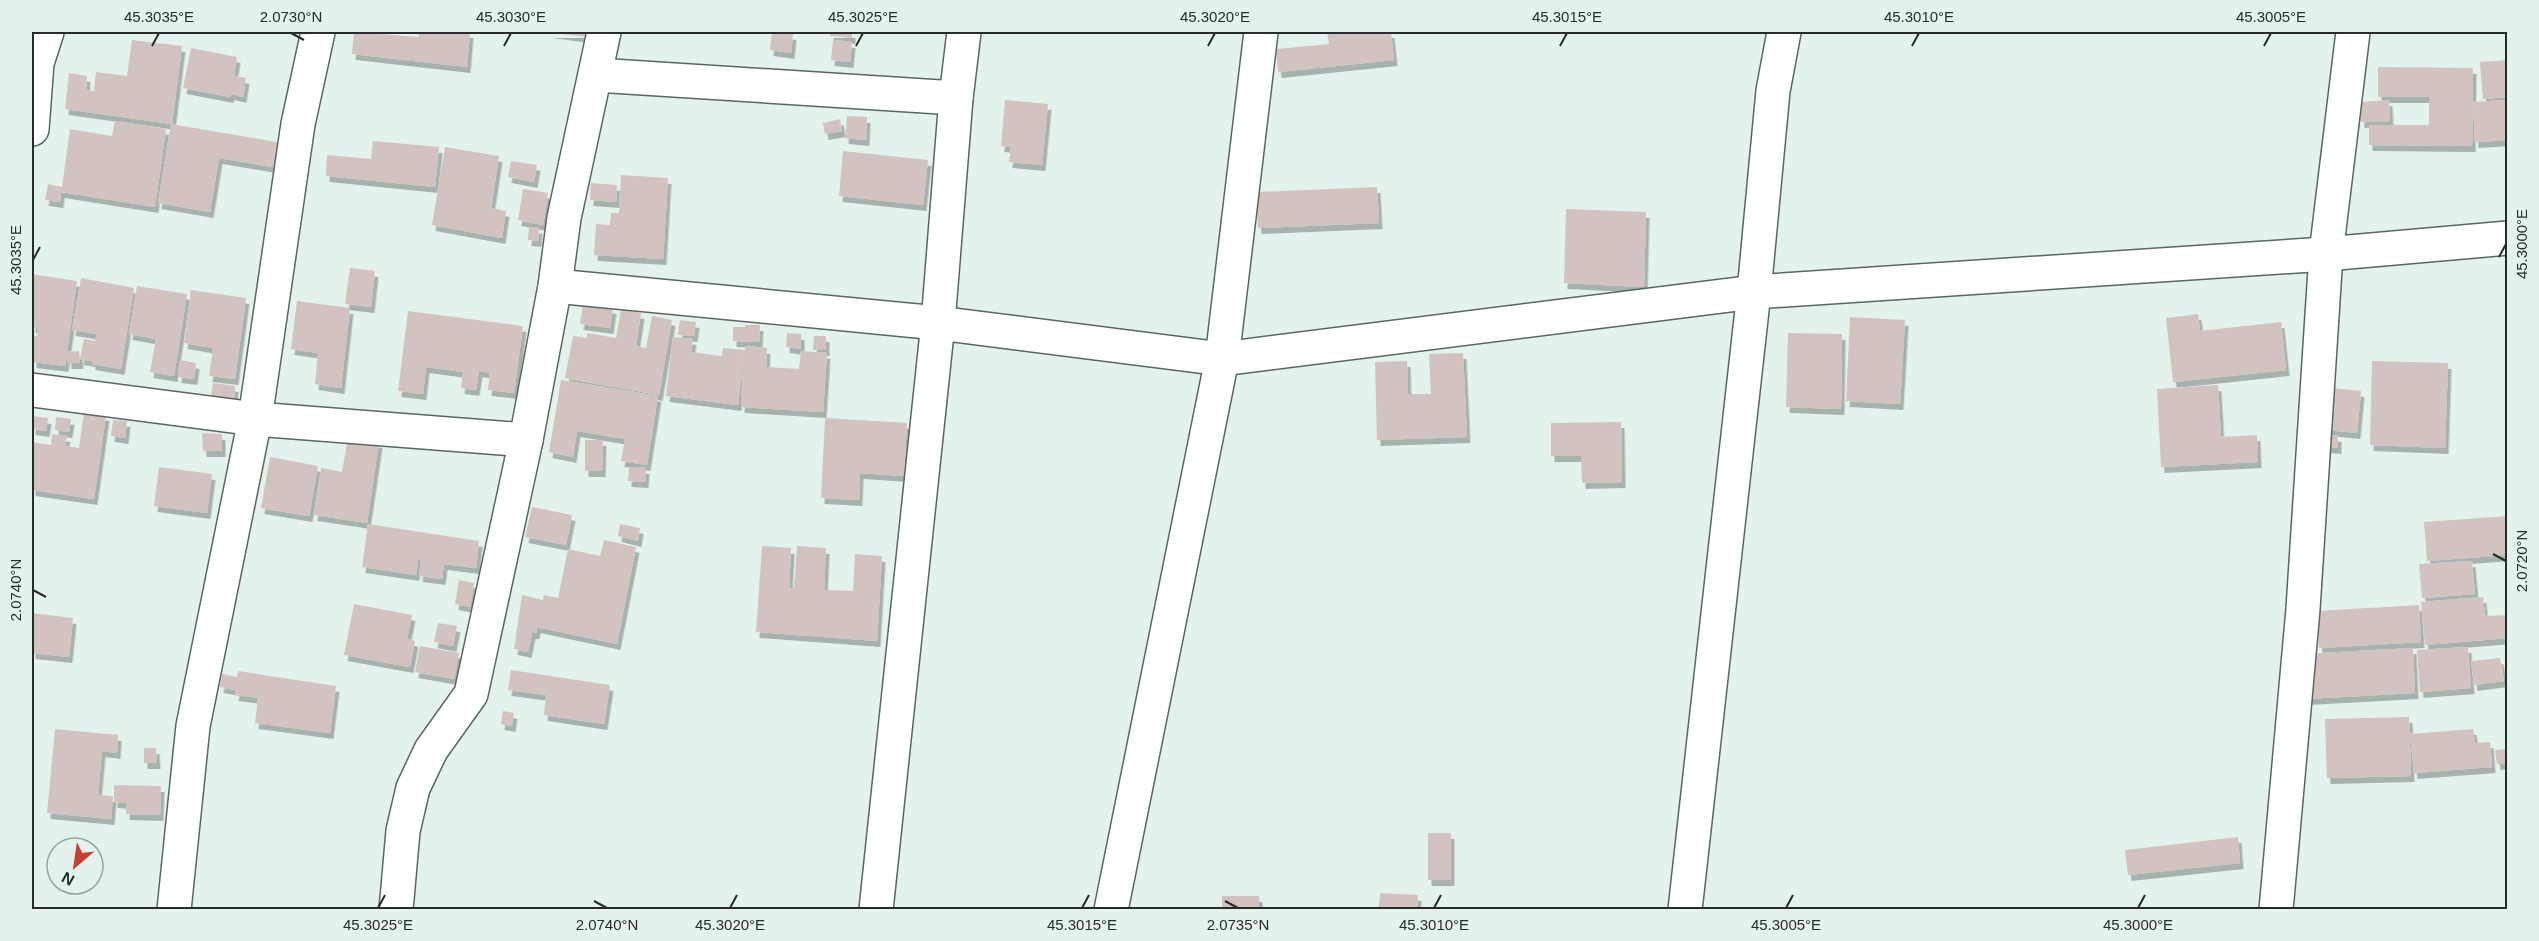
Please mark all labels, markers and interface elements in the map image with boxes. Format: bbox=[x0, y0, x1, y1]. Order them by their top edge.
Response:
text: 45.3035°E bbox=[124, 8, 194, 25]
text: 2.0730°N bbox=[260, 8, 322, 25]
text: 45.3030°E bbox=[476, 8, 546, 25]
text: 45.3025°E bbox=[828, 8, 898, 25]
text: 45.3020°E bbox=[1180, 8, 1250, 25]
text: 45.3015°E bbox=[1532, 8, 1602, 25]
text: 45.3010°E bbox=[1884, 8, 1954, 25]
text: 45.3005°E bbox=[2236, 8, 2306, 25]
text: 45.3000°E bbox=[2513, 209, 2530, 279]
text: 45.3035°E bbox=[7, 225, 24, 295]
text: 2.0720°N bbox=[2513, 530, 2530, 592]
text: 2.0740°N bbox=[7, 559, 24, 621]
north arrow bbox=[45, 836, 105, 896]
text: N bbox=[59, 868, 77, 889]
text: 45.3025°E bbox=[343, 916, 413, 933]
text: 2.0740°N bbox=[576, 916, 638, 933]
text: 45.3020°E bbox=[695, 916, 765, 933]
text: 45.3015°E bbox=[1047, 916, 1117, 933]
text: 2.0735°N bbox=[1207, 916, 1269, 933]
text: 45.3010°E bbox=[1399, 916, 1469, 933]
text: 45.3005°E bbox=[1751, 916, 1821, 933]
text: 45.3000°E bbox=[2103, 916, 2173, 933]

